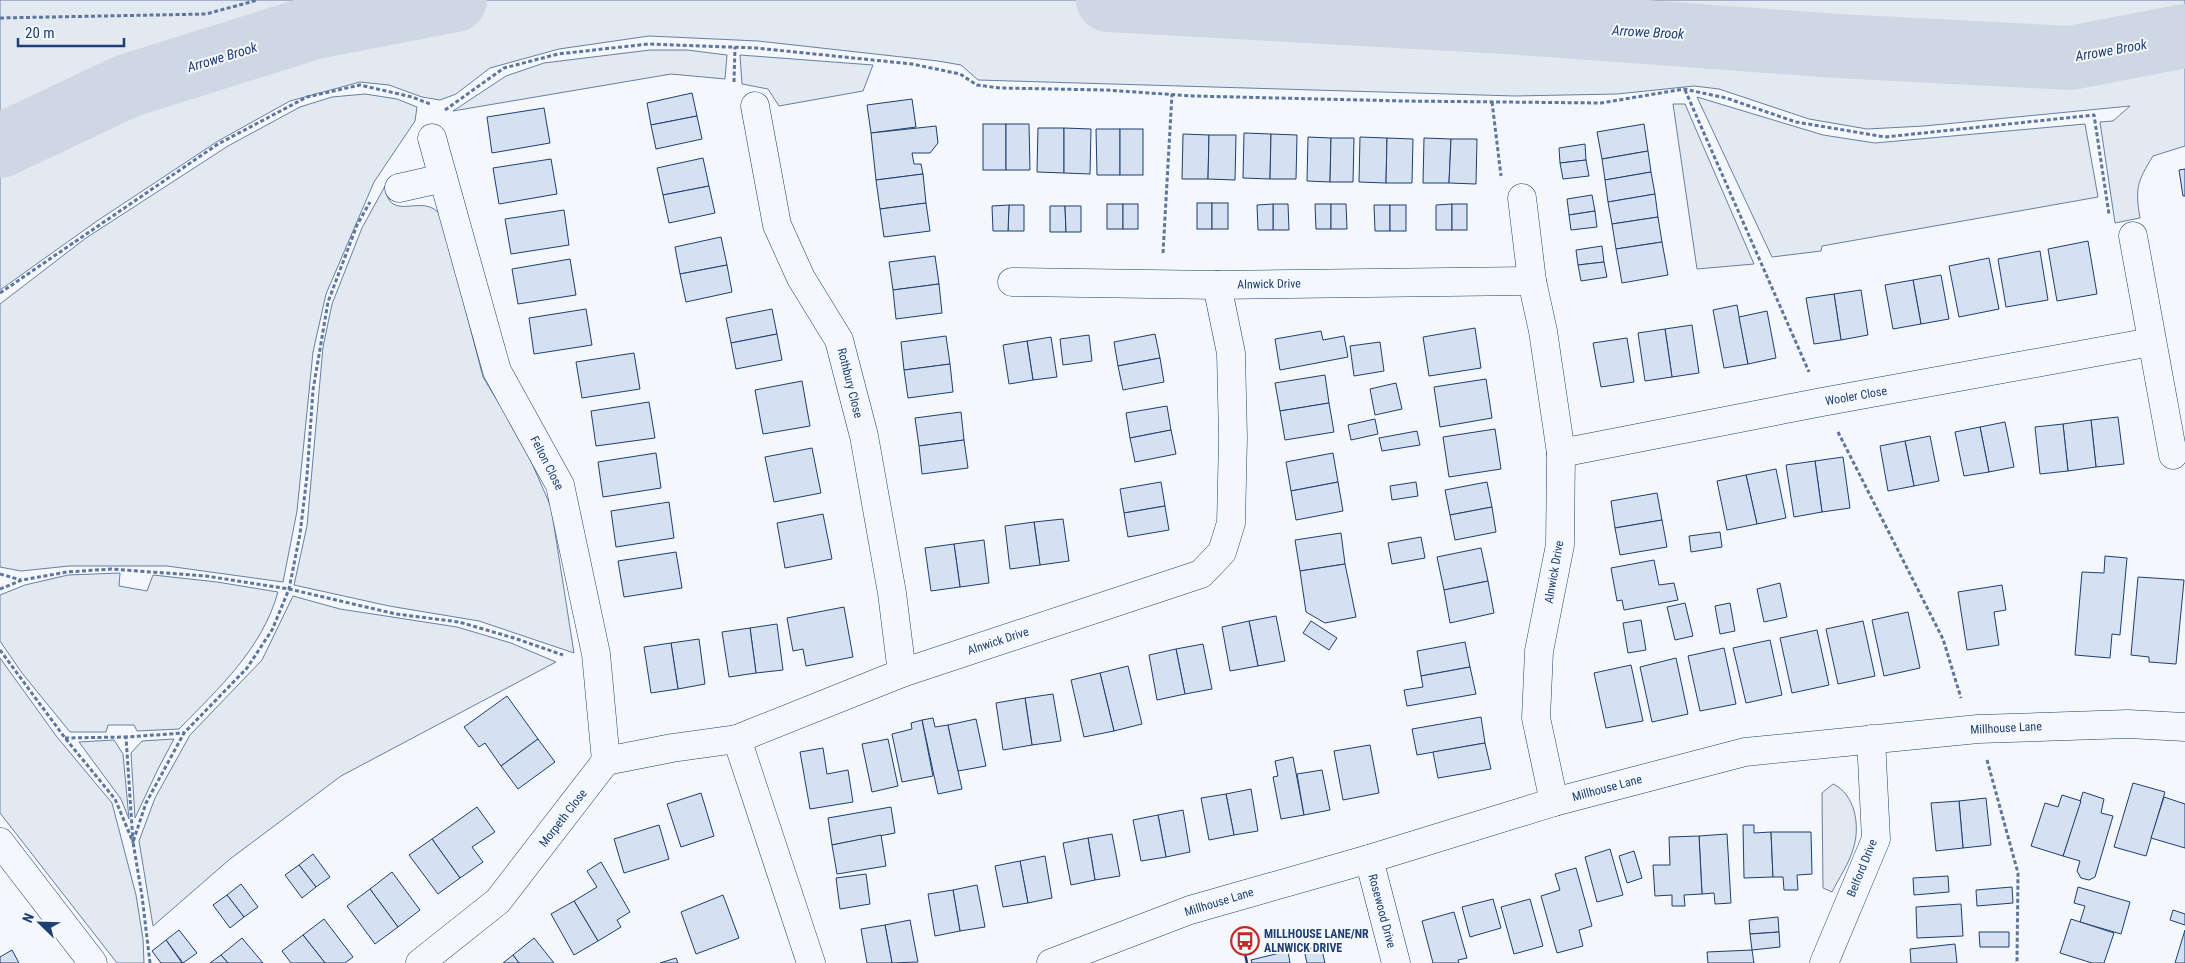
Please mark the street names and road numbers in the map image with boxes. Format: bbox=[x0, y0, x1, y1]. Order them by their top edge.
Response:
street label: Alnwick Drive bbox=[1237, 276, 1301, 292]
street label: Rothbury Close bbox=[835, 347, 866, 420]
street label: Wooler Close bbox=[1824, 384, 1888, 408]
street label: Felton Close bbox=[527, 434, 567, 493]
street label: Alnwick Drive bbox=[1542, 539, 1566, 605]
street label: Alnwick Drive bbox=[966, 624, 1031, 657]
street label: Millhouse Lane bbox=[1970, 719, 2043, 737]
street label: Millhouse Lane bbox=[1571, 772, 1644, 804]
street label: Morpeth Close bbox=[536, 786, 590, 850]
street label: Belford Drive bbox=[1844, 837, 1880, 899]
street label: Rosewood Drive bbox=[1365, 872, 1399, 950]
street label: Millhouse Lane bbox=[1183, 885, 1256, 919]

